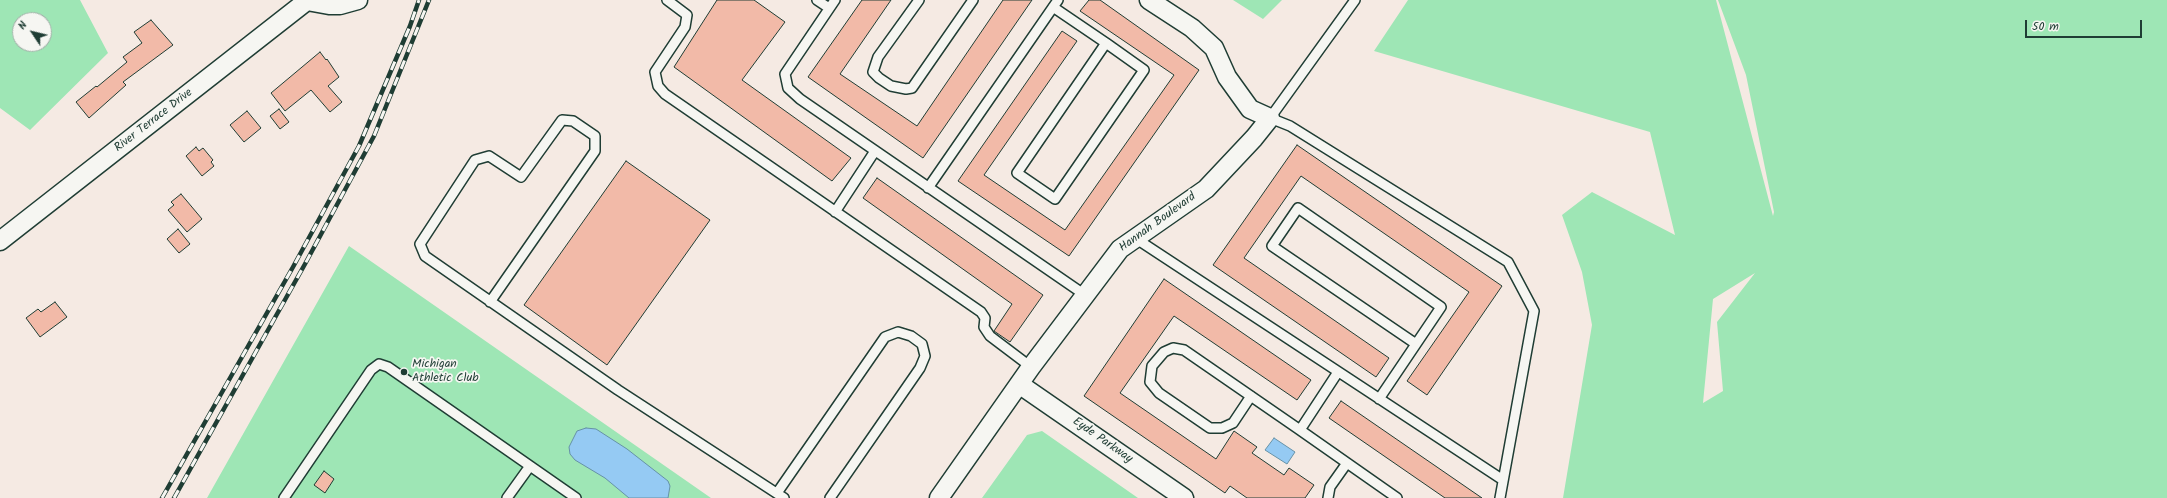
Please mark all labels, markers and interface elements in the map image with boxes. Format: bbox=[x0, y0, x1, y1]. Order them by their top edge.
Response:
north arrow bbox=[12, 12, 52, 52]
scale bar bbox=[2027, 12, 2144, 38]
text: 50 m bbox=[2032, 17, 2059, 36]
text: N bbox=[14, 18, 32, 34]
street label: River Terrace Drive bbox=[112, 86, 196, 156]
street label: Hannah Boulevard bbox=[1117, 190, 1199, 256]
place label: Michigan Athletic Club bbox=[412, 358, 479, 386]
marker: Michigan Athletic Club bbox=[399, 367, 409, 377]
street label: Eyde Parkway bbox=[1069, 415, 1135, 467]

